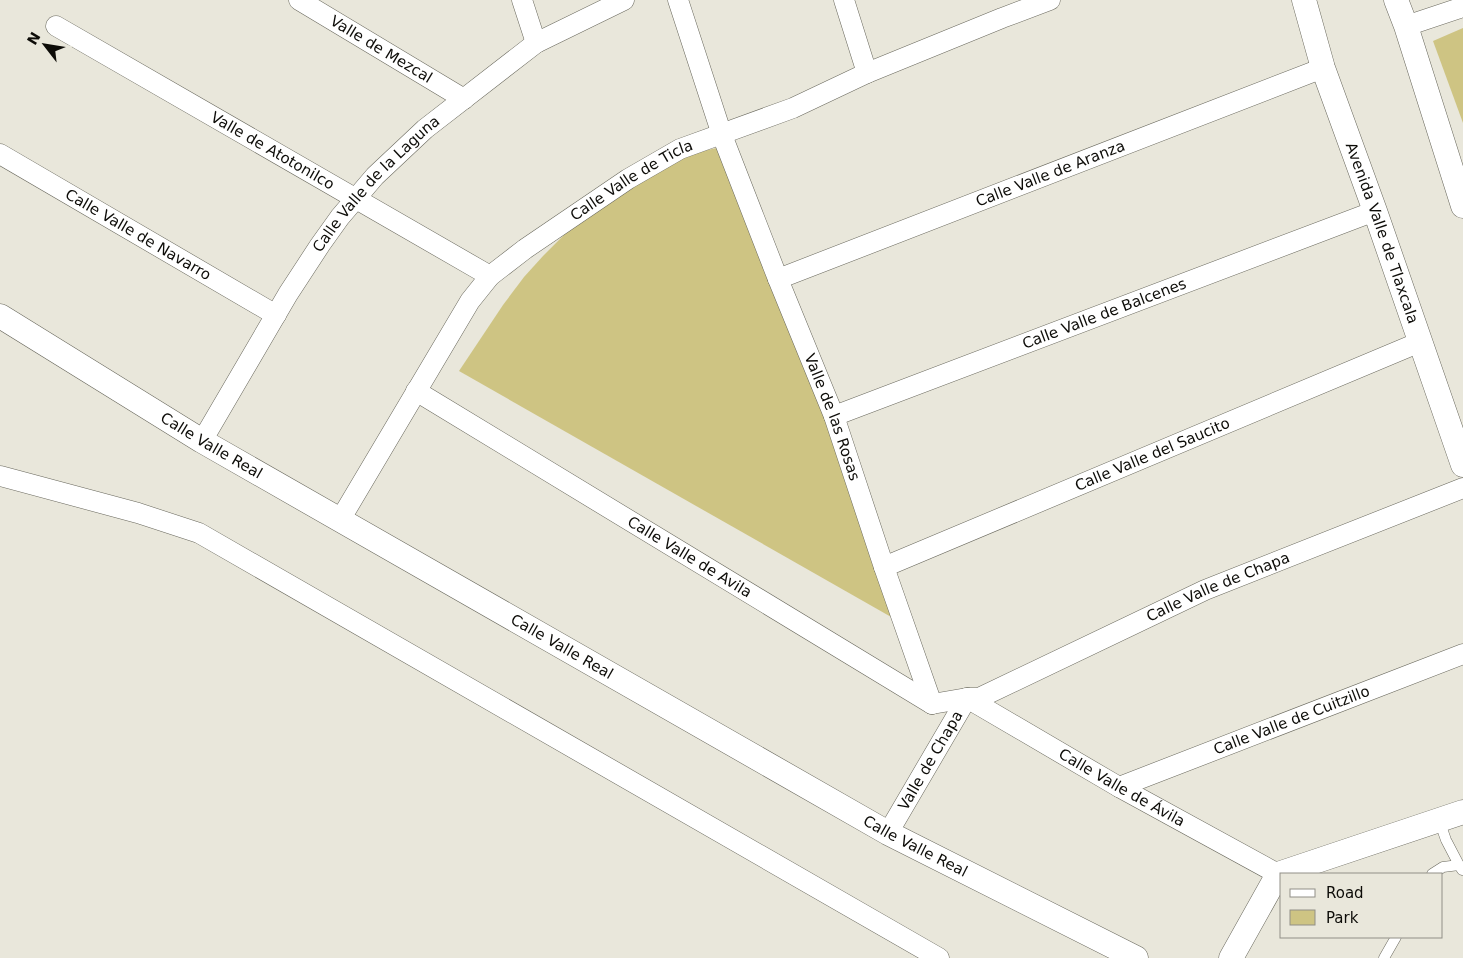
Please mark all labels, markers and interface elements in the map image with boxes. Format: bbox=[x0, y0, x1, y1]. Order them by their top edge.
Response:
street label: Valle de Mezcal bbox=[327, 12, 436, 87]
north arrow bbox=[20, 20, 70, 70]
text: N bbox=[24, 29, 44, 47]
street label: Valle de Atotonilco bbox=[208, 108, 338, 193]
street label: Calle Valle de la Laguna bbox=[309, 112, 443, 256]
street label: Calle Valle de Ticla bbox=[567, 136, 695, 225]
street label: Calle Valle de Aranza bbox=[973, 137, 1127, 211]
street label: Avenida Valle de Tlaxcala bbox=[1342, 140, 1422, 326]
street label: Calle Valle de Navarro bbox=[62, 185, 214, 284]
street label: Calle Valle de Balcenes bbox=[1020, 274, 1189, 353]
street label: Valle de las Rosas bbox=[801, 351, 864, 483]
street label: Calle Valle Real bbox=[157, 409, 265, 483]
street label: Calle Valle del Saucito bbox=[1072, 414, 1232, 495]
street label: Calle Valle de Avila bbox=[624, 512, 755, 602]
street label: Calle Valle de Chapa bbox=[1143, 548, 1292, 626]
street label: Calle Valle Real bbox=[507, 610, 616, 683]
street label: Calle Valle de Cuitzillo bbox=[1211, 682, 1372, 759]
street label: Valle de Chapa bbox=[894, 708, 967, 813]
street label: Calle Valle de Ávila bbox=[1056, 745, 1188, 830]
street label: Calle Valle Real bbox=[860, 812, 971, 881]
legend bbox=[1280, 873, 1443, 938]
text: Road bbox=[1326, 884, 1364, 902]
text: Park bbox=[1326, 909, 1359, 927]

